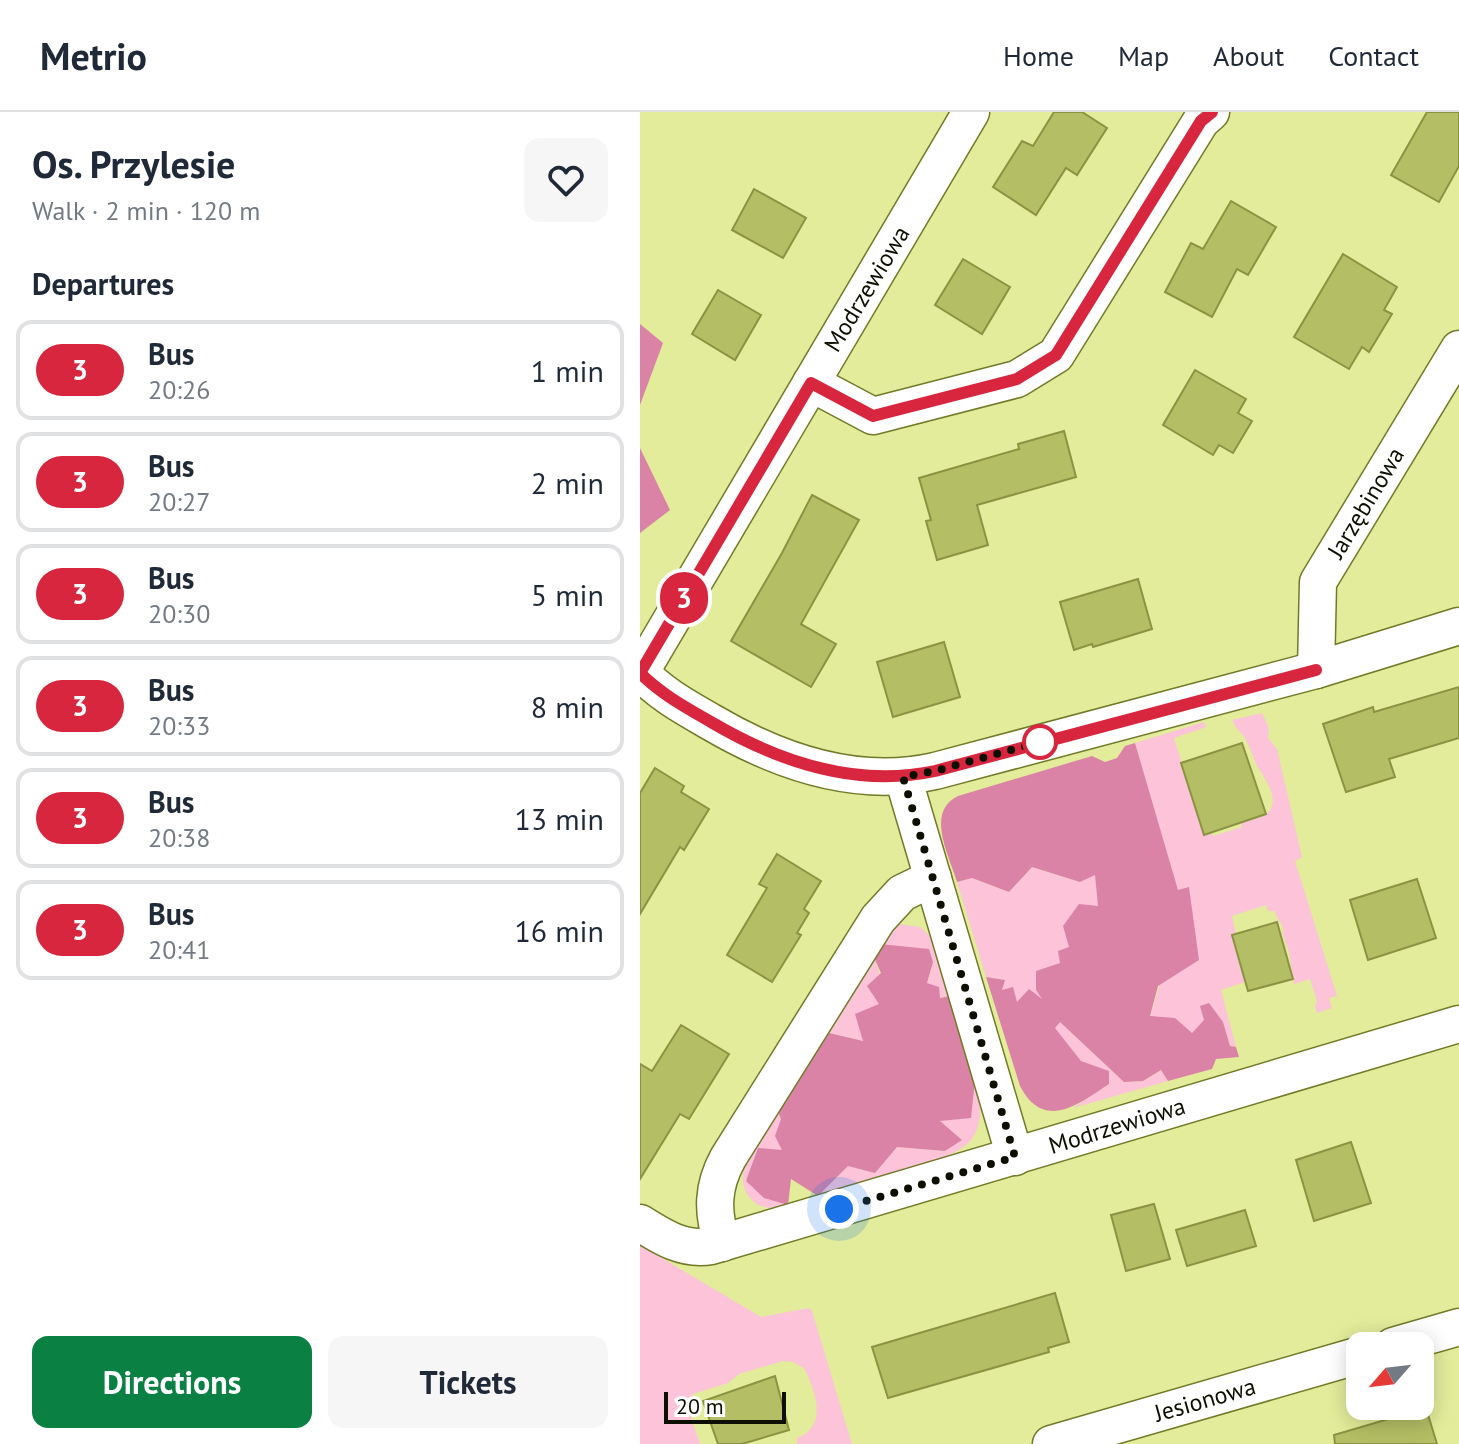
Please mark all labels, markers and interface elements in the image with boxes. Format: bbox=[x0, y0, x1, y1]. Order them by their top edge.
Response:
text: Metrio bbox=[40, 31, 147, 80]
text: Home bbox=[1003, 37, 1074, 74]
text: Map bbox=[1118, 37, 1169, 74]
text: About bbox=[1213, 37, 1284, 74]
text: Contact bbox=[1328, 37, 1419, 74]
button: heart bbox=[524, 138, 608, 222]
text: Os. Przylesie bbox=[32, 139, 235, 188]
text: Walk · 2 min · 120 m bbox=[32, 194, 260, 227]
street label: Modrzewiowa bbox=[817, 220, 916, 357]
text: Departures bbox=[32, 264, 174, 303]
text: Bus bbox=[148, 334, 195, 373]
text: 3 bbox=[72, 351, 88, 388]
text: 1 min bbox=[531, 351, 604, 390]
text: 20:26 bbox=[148, 373, 210, 406]
street label: Jarzębinowa bbox=[1320, 442, 1411, 565]
text: Bus bbox=[148, 446, 195, 485]
text: 3 bbox=[72, 463, 88, 500]
text: 2 min bbox=[531, 463, 604, 502]
text: 20:27 bbox=[148, 485, 210, 518]
text: Bus bbox=[148, 558, 195, 597]
line badge: 3 bbox=[658, 572, 710, 624]
text: 3 bbox=[72, 575, 88, 612]
text: 5 min bbox=[531, 575, 604, 614]
text: 3 bbox=[676, 579, 692, 616]
text: 20:30 bbox=[148, 597, 210, 630]
text: Bus bbox=[148, 670, 195, 709]
text: 3 bbox=[72, 687, 88, 724]
text: 8 min bbox=[531, 687, 604, 726]
text: 20:33 bbox=[148, 709, 210, 742]
unlabelled marker bbox=[1023, 725, 1057, 759]
text: Bus bbox=[148, 782, 195, 821]
text: 3 bbox=[72, 799, 88, 836]
text: 13 min bbox=[514, 799, 604, 838]
text: 20:38 bbox=[148, 821, 210, 854]
text: Bus bbox=[148, 894, 195, 933]
text: 3 bbox=[72, 911, 88, 948]
text: 16 min bbox=[514, 911, 604, 950]
text: 20:41 bbox=[148, 933, 210, 966]
street label: Modrzewiowa bbox=[1045, 1090, 1189, 1161]
your location bbox=[819, 1189, 859, 1229]
north arrow bbox=[1346, 1332, 1434, 1420]
map controls bbox=[1346, 1332, 1434, 1420]
button: Directions bbox=[32, 1336, 312, 1428]
button: Tickets bbox=[328, 1336, 608, 1428]
street label: Jesionowa bbox=[1150, 1370, 1259, 1429]
scale bar bbox=[664, 1388, 786, 1424]
text: 20 m bbox=[676, 1392, 724, 1420]

